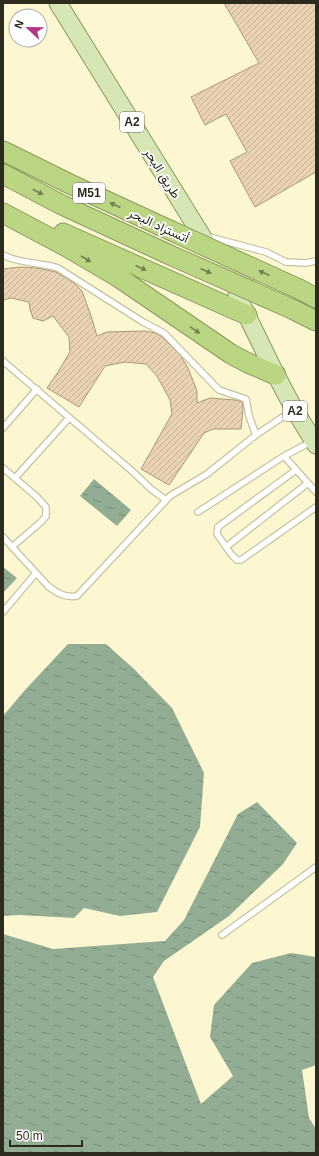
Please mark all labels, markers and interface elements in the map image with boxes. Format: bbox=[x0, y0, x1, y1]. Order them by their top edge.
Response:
north arrow bbox=[8, 8, 48, 48]
text: N bbox=[12, 18, 26, 30]
road number: A2 bbox=[120, 112, 144, 132]
street label: طريق البحر bbox=[140, 145, 184, 202]
road number: M51 bbox=[73, 183, 105, 203]
one-way arrow bbox=[32, 189, 43, 195]
one-way arrow bbox=[110, 202, 121, 208]
street label: أتستراد البحر bbox=[125, 205, 191, 247]
one-way arrow bbox=[80, 255, 92, 262]
one-way arrow bbox=[135, 265, 146, 271]
one-way arrow bbox=[200, 267, 212, 274]
one-way arrow bbox=[258, 270, 269, 276]
one-way arrow bbox=[190, 326, 200, 334]
road number: A2 bbox=[283, 401, 307, 421]
scale bar bbox=[10, 1122, 82, 1148]
text: 50 m bbox=[16, 1129, 43, 1143]

